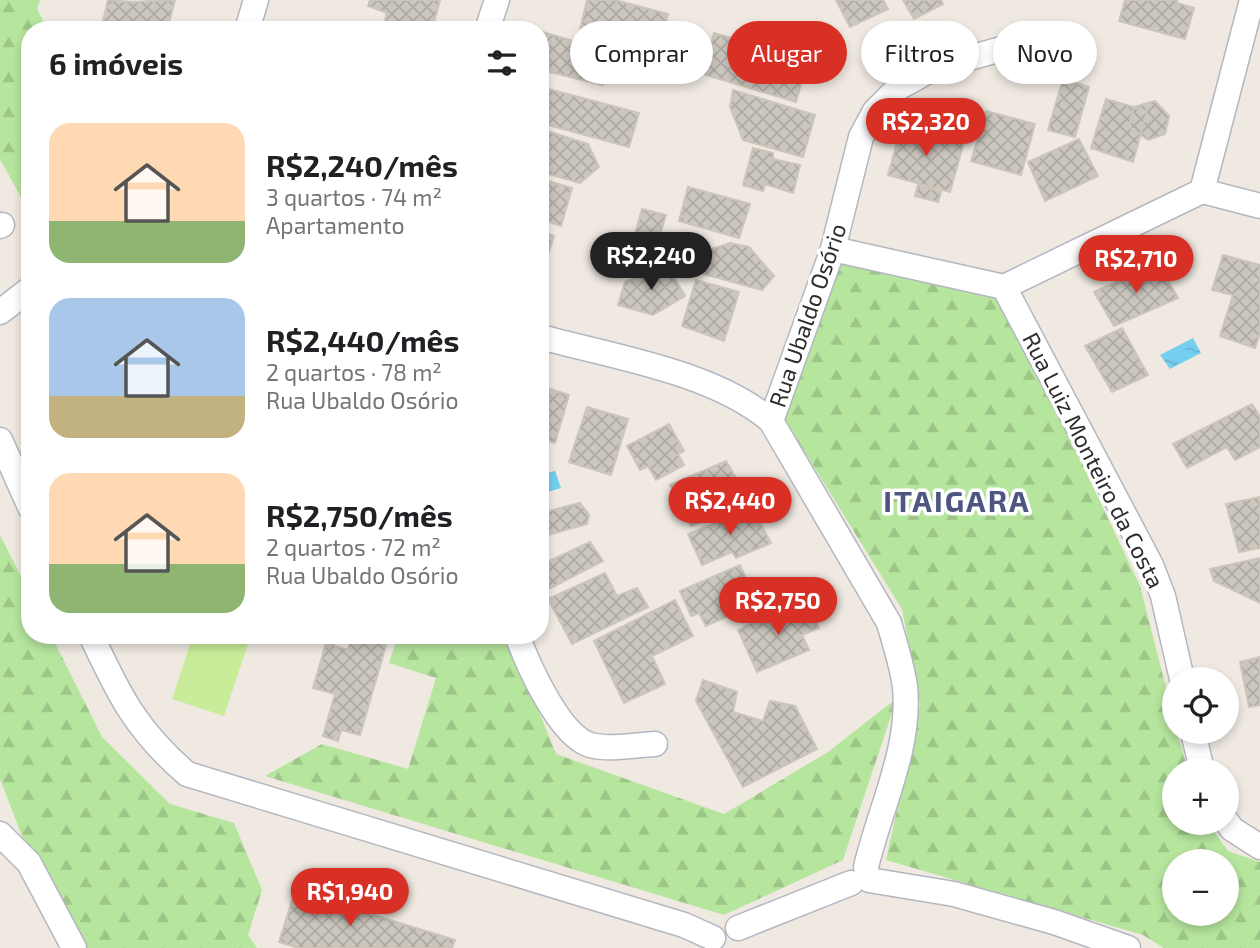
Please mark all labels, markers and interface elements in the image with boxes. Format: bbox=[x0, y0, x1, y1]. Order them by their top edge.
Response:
chip: Comprar bbox=[570, 21, 713, 84]
chip: Alugar bbox=[727, 21, 847, 84]
chip: Filtros bbox=[861, 21, 979, 84]
chip: Novo bbox=[993, 21, 1097, 84]
icon: filters bbox=[483, 44, 521, 82]
text: 6 imóveis bbox=[49, 45, 183, 81]
pin: R$2,320 bbox=[861, 99, 991, 158]
text: R$2,320 bbox=[882, 107, 970, 135]
text: R$2,240/mês bbox=[266, 147, 458, 183]
icon: home bbox=[105, 151, 189, 235]
text: 3 quartos · 74 m² bbox=[266, 183, 442, 211]
text: Apartamento bbox=[266, 211, 405, 239]
street label: Rua Ubaldo Osório bbox=[762, 219, 852, 411]
pin: R$2,240 bbox=[586, 232, 716, 292]
pin: R$2,710 bbox=[1071, 236, 1201, 295]
text: R$2,240 bbox=[606, 241, 696, 269]
text: R$2,710 bbox=[1095, 244, 1178, 272]
text: R$2,440/mês bbox=[266, 322, 459, 358]
icon: home bbox=[105, 326, 189, 410]
street label: Rua Luiz Monteiro da Costa bbox=[1017, 327, 1171, 593]
text: 2 quartos · 78 m² bbox=[266, 358, 442, 386]
text: Rua Ubaldo Osório bbox=[266, 386, 458, 414]
pin: R$2,440 bbox=[665, 477, 795, 537]
district label: ITAIGARA bbox=[883, 482, 1031, 518]
text: R$2,440 bbox=[685, 486, 775, 514]
text: R$2,750/mês bbox=[266, 497, 453, 533]
icon: home bbox=[105, 501, 189, 585]
text: 2 quartos · 72 m² bbox=[266, 533, 441, 561]
text: Rua Ubaldo Osório bbox=[266, 561, 458, 589]
pin: R$2,750 bbox=[713, 578, 843, 637]
text: R$2,750 bbox=[735, 586, 821, 614]
map controls bbox=[1162, 667, 1239, 926]
button: locate bbox=[1162, 667, 1239, 744]
button: + bbox=[1162, 758, 1239, 835]
button: − bbox=[1162, 849, 1239, 926]
pin: R$1,940 bbox=[285, 869, 415, 928]
text: R$1,940 bbox=[307, 877, 393, 905]

